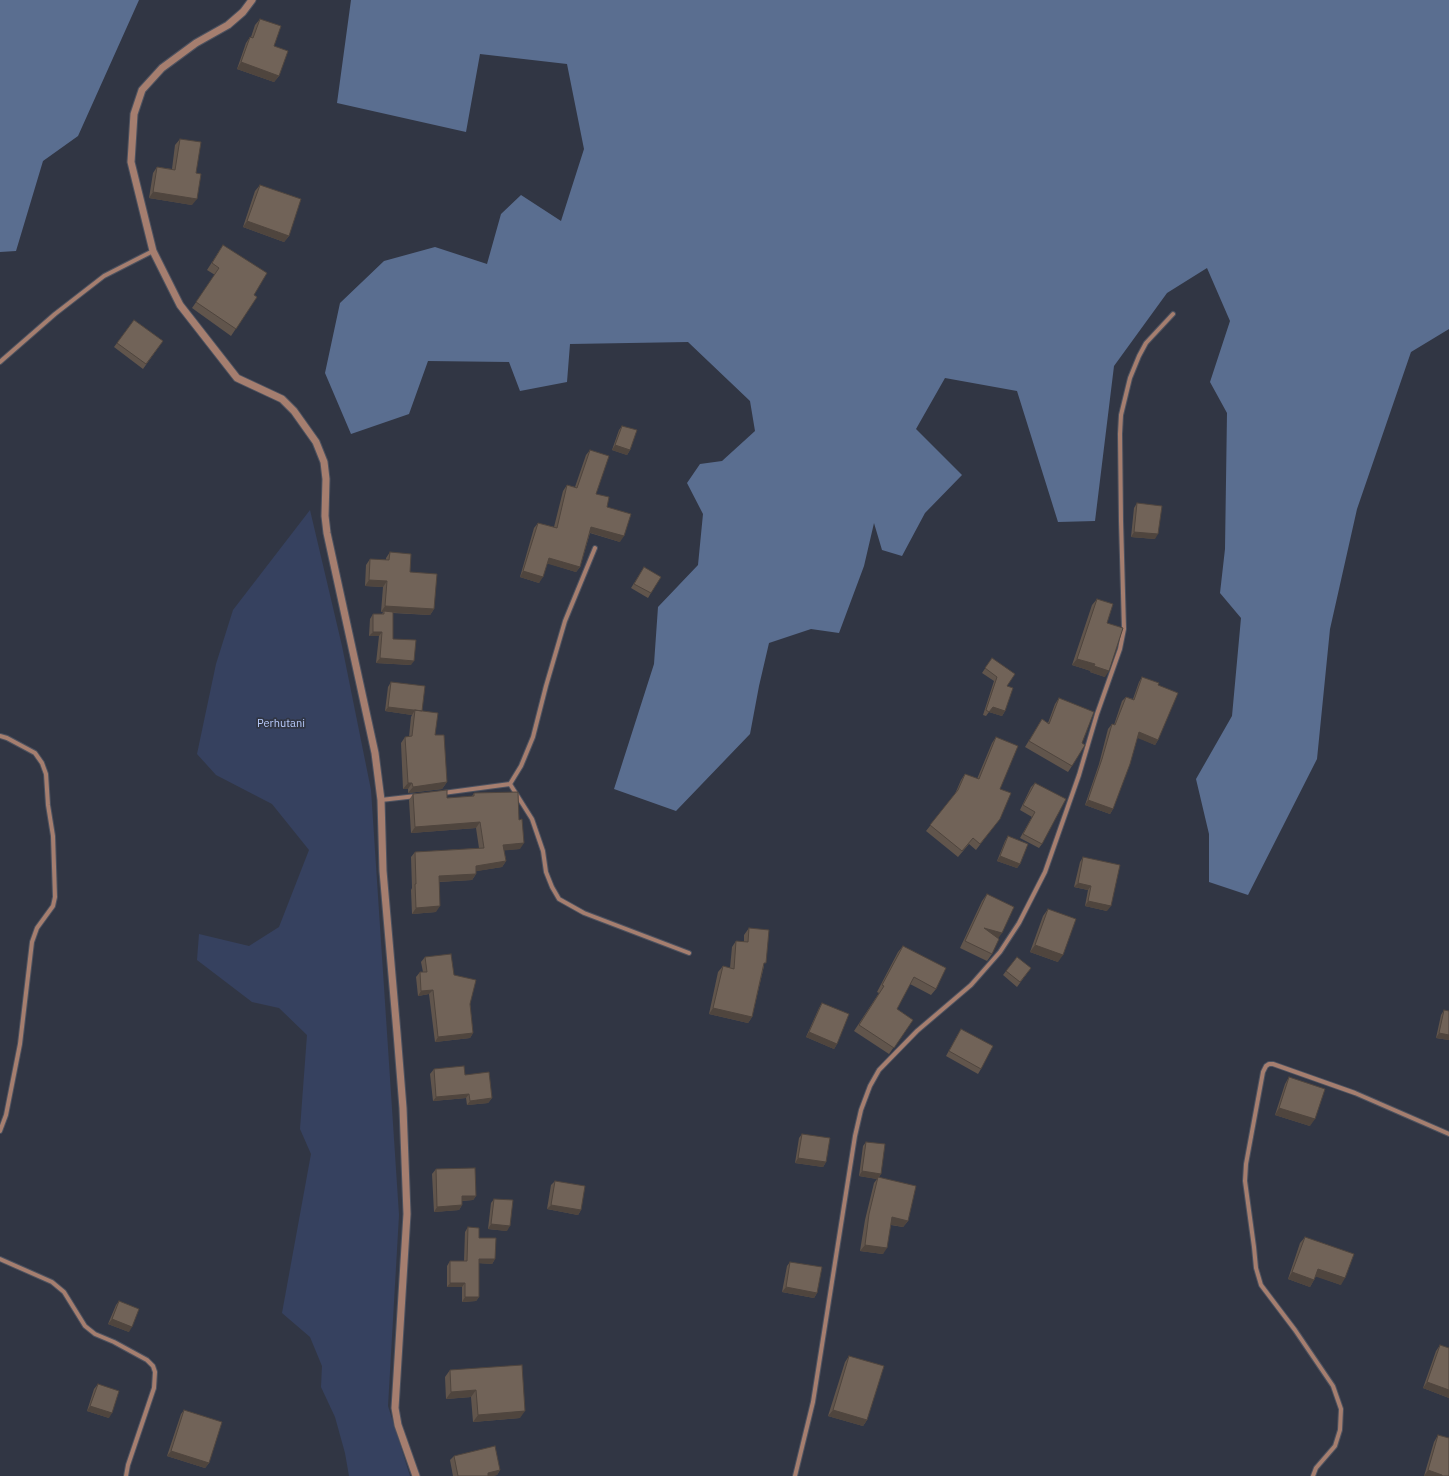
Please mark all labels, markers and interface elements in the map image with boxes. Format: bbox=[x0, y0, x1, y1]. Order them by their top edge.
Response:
park label: Perhutani bbox=[257, 717, 305, 731]

